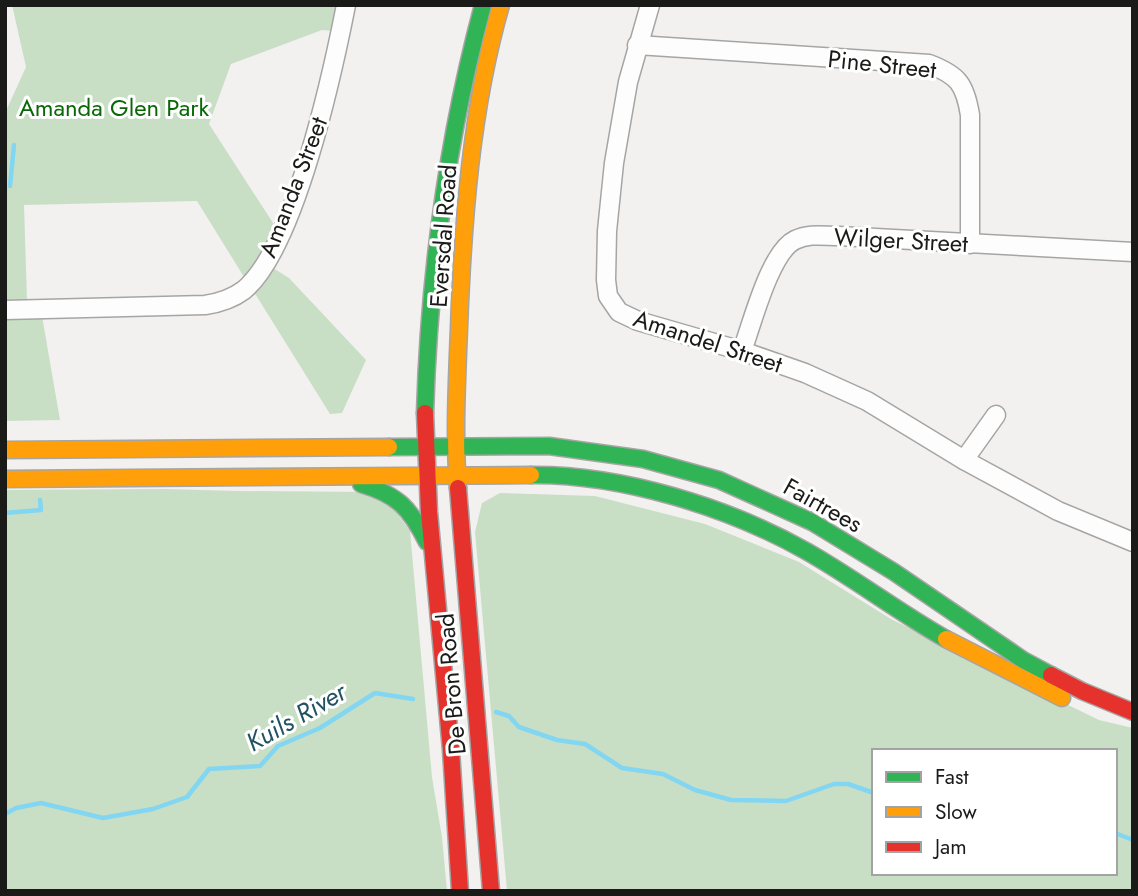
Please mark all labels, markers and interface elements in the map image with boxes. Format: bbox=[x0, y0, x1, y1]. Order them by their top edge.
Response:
street label: Pine Street bbox=[826, 41, 938, 87]
park label: Amanda Glen Park bbox=[19, 90, 210, 125]
street label: Amanda Street bbox=[250, 111, 336, 263]
street label: Eversdal Road bbox=[421, 163, 465, 309]
street label: Wilger Street bbox=[833, 219, 969, 261]
street label: Amandel Street bbox=[629, 300, 787, 382]
street label: Fairtrees bbox=[777, 469, 869, 541]
street label: De Bron Road bbox=[427, 612, 475, 756]
water label: Kuils River bbox=[239, 672, 354, 761]
legend bbox=[872, 749, 1117, 875]
text: Fast bbox=[935, 762, 968, 792]
text: Slow bbox=[935, 797, 977, 827]
text: Jam bbox=[932, 832, 967, 862]

